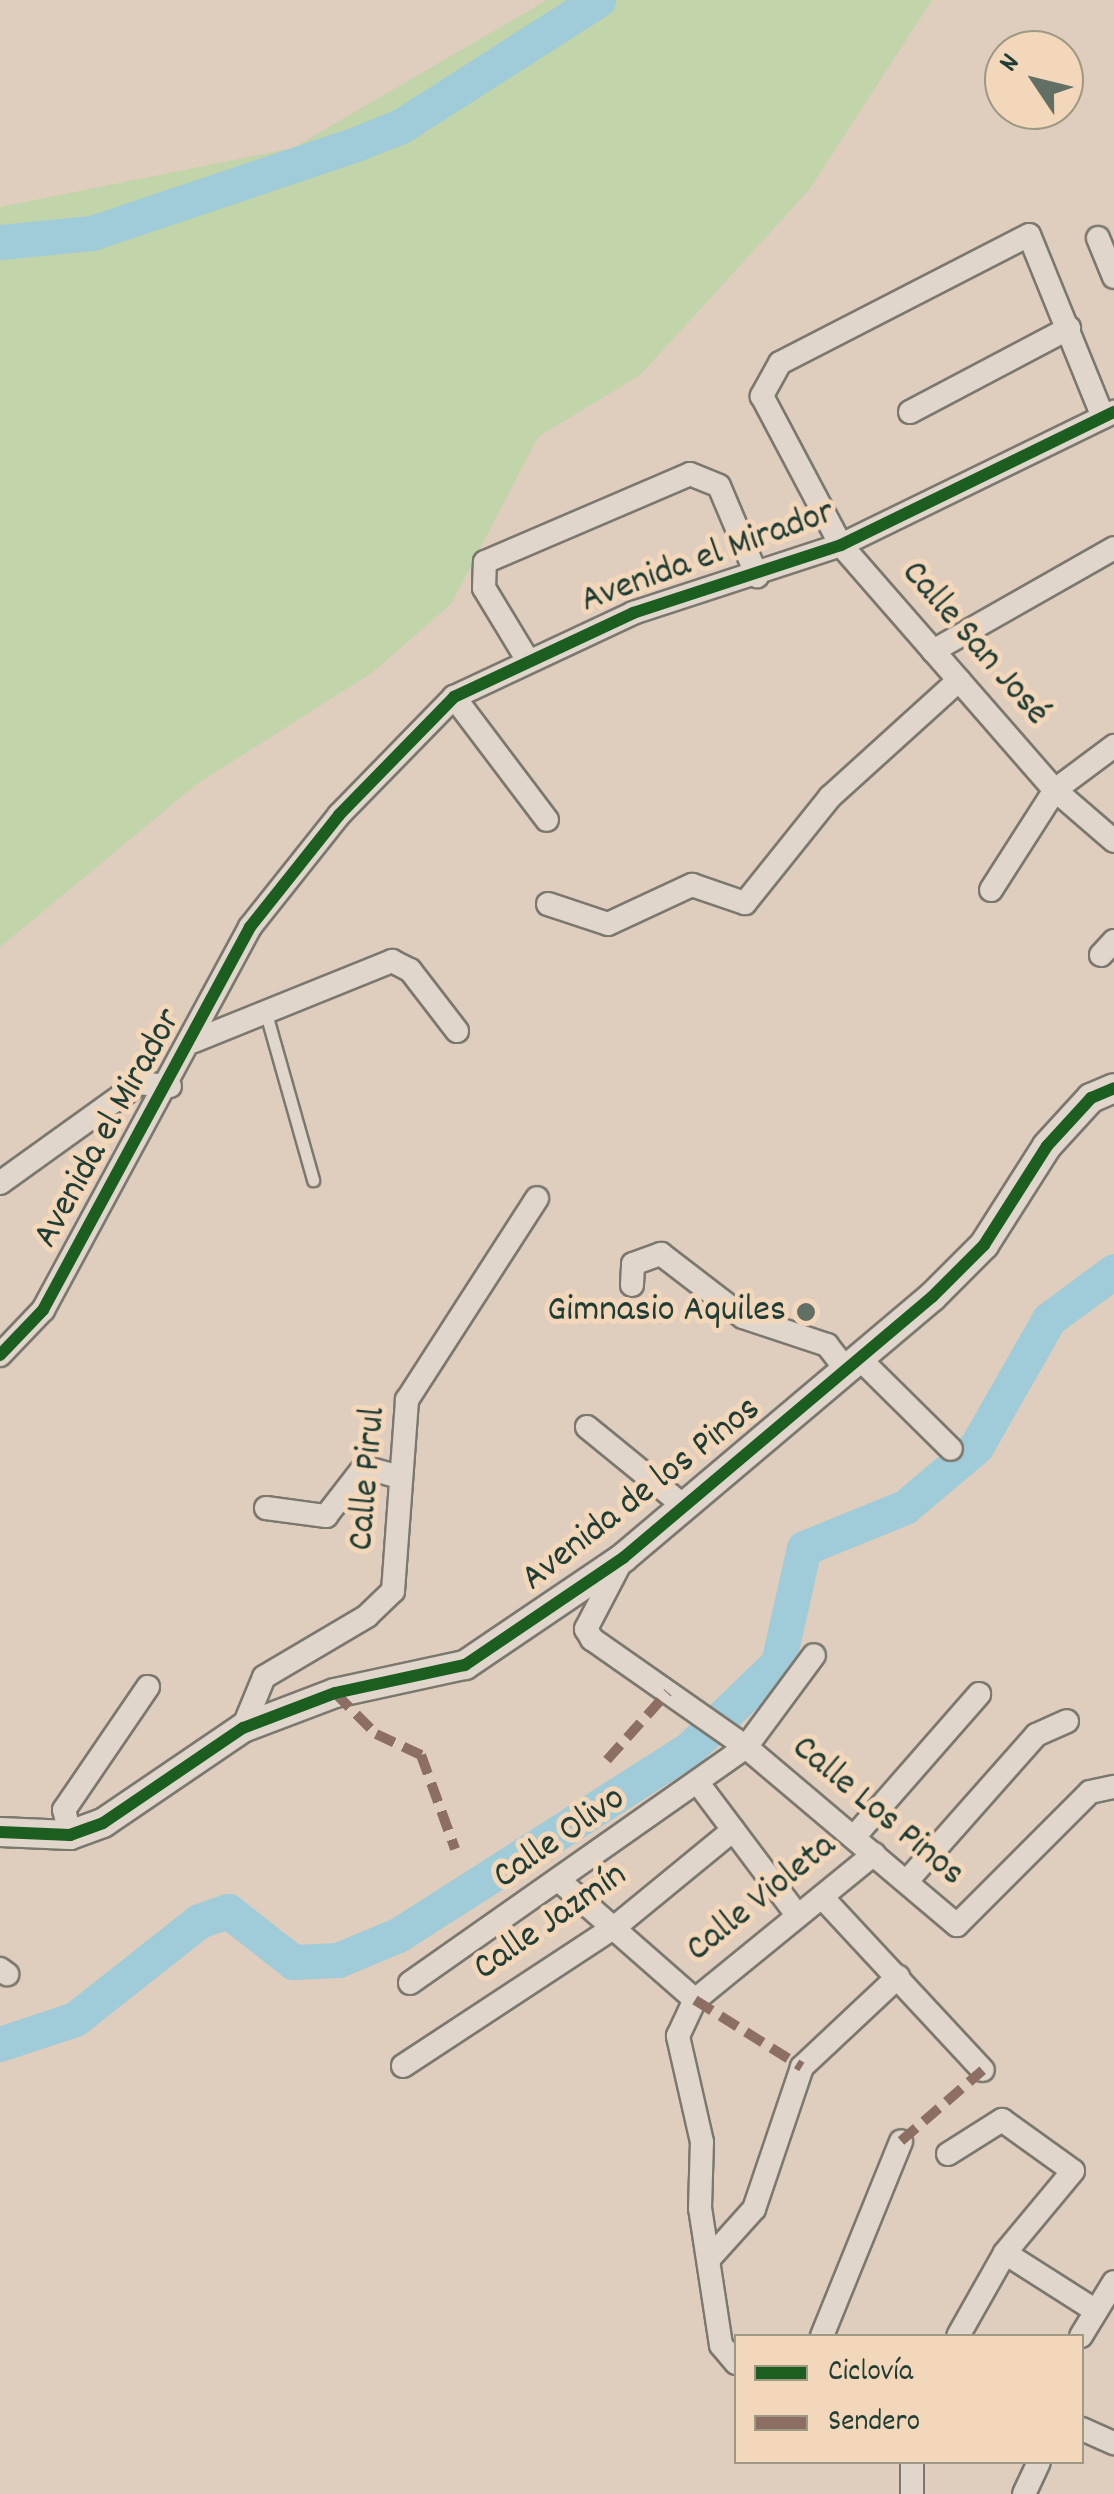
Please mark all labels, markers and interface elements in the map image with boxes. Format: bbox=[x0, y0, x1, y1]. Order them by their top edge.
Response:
north arrow bbox=[984, 30, 1084, 130]
text: N bbox=[991, 47, 1031, 81]
street label: Avenida el Mirador bbox=[575, 491, 841, 625]
street label: Calle San José bbox=[890, 552, 1058, 736]
street label: Avenida el Mirador bbox=[24, 1001, 194, 1257]
place label: Gimnasio Aquiles bbox=[547, 1289, 786, 1335]
marker: Gimnasio Aquiles bbox=[795, 1301, 817, 1323]
street label: Avenida de los Pinos bbox=[513, 1388, 771, 1602]
street label: Calle Pirul bbox=[340, 1405, 398, 1553]
street label: Calle Los Pinos bbox=[781, 1726, 973, 1898]
street label: Calle Olivo bbox=[485, 1777, 635, 1901]
street label: Calle Violeta bbox=[678, 1825, 846, 1973]
street label: Calle Jazmín bbox=[465, 1854, 637, 1992]
legend bbox=[734, 2334, 1084, 2464]
text: Ciclovía bbox=[828, 2352, 913, 2395]
text: Sendero bbox=[828, 2402, 920, 2445]

